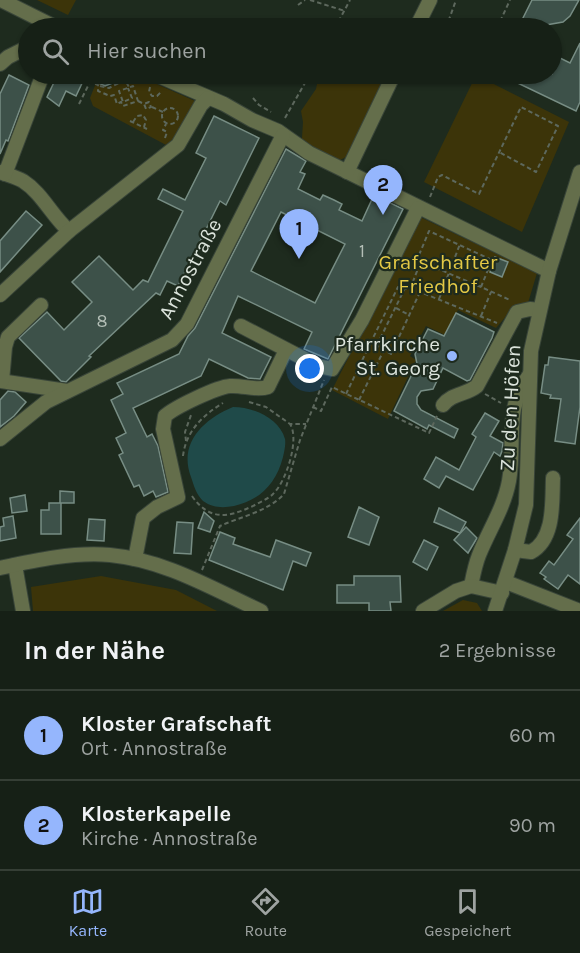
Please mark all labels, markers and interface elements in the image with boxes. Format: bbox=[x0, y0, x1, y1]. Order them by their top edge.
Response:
search box bbox=[18, 18, 562, 84]
icon: search bbox=[39, 35, 72, 68]
text: Hier suchen bbox=[87, 38, 207, 64]
pin: 2 bbox=[364, 166, 403, 215]
pin: 1 bbox=[280, 210, 318, 259]
street label: Annostraße bbox=[153, 215, 227, 323]
house number: 1 bbox=[359, 240, 365, 262]
park label: Grafschafter Friedhof bbox=[379, 250, 498, 298]
house number: 8 bbox=[96, 310, 108, 332]
place label: Pfarrkirche St. Georg bbox=[334, 332, 440, 380]
street label: Zu den Höfen bbox=[495, 344, 525, 472]
marker: Pfarrkirche St. Georg bbox=[445, 349, 459, 363]
your location bbox=[295, 354, 324, 383]
text: In der Nähe bbox=[24, 635, 165, 666]
text: 2 Ergebnisse bbox=[439, 639, 556, 662]
text: Kloster Grafschaft bbox=[81, 711, 272, 737]
text: 1 bbox=[40, 724, 47, 747]
text: 60 m bbox=[509, 724, 556, 747]
text: Ort · Annostraße bbox=[81, 737, 227, 760]
text: Klosterkapelle bbox=[81, 801, 231, 827]
text: 2 bbox=[37, 814, 50, 837]
text: 90 m bbox=[509, 814, 556, 837]
text: Kirche · Annostraße bbox=[81, 827, 257, 850]
tab: Karte bbox=[69, 885, 107, 940]
tab: Route bbox=[244, 885, 287, 940]
tab: Gespeichert bbox=[424, 885, 511, 940]

